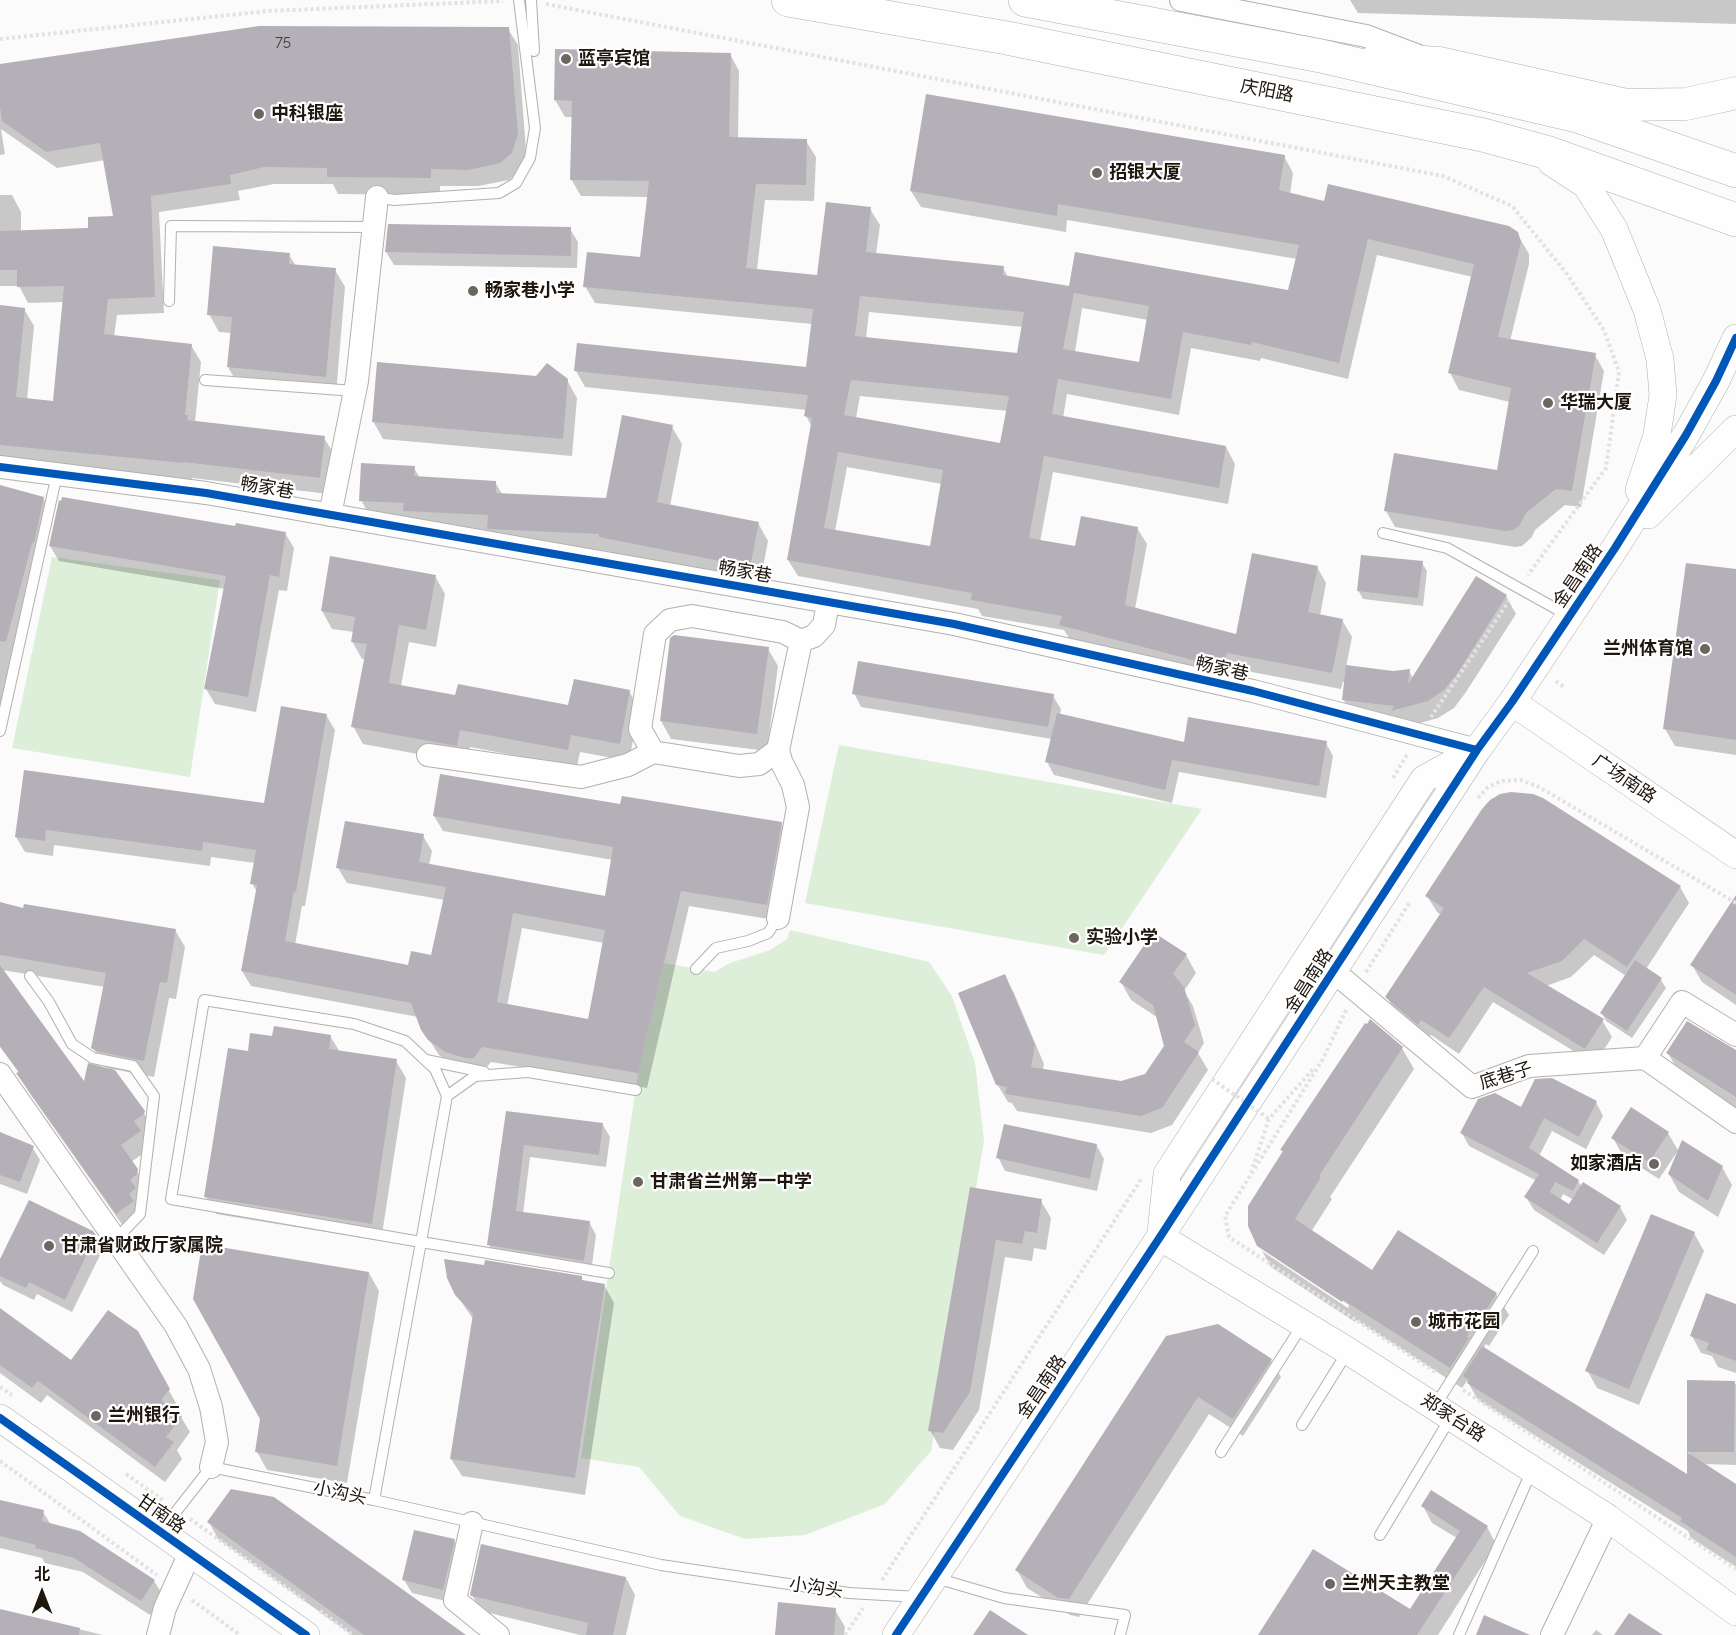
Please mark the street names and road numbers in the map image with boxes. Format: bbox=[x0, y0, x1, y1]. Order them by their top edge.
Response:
street label: 庆阳路 bbox=[1238, 75, 1296, 107]
street label: 畅家巷 bbox=[239, 473, 295, 503]
street label: 金昌南路 bbox=[1549, 540, 1607, 612]
street label: 畅家巷 bbox=[717, 557, 773, 587]
street label: 畅家巷 bbox=[1193, 652, 1251, 686]
street label: 广场南路 bbox=[1588, 750, 1660, 808]
street label: 金昌南路 bbox=[1280, 945, 1338, 1017]
street label: 底巷子 bbox=[1477, 1058, 1535, 1094]
street label: 金昌南路 bbox=[1013, 1351, 1071, 1423]
street label: 郑家台路 bbox=[1417, 1389, 1489, 1447]
street label: 小沟头 bbox=[311, 1477, 369, 1509]
street label: 甘南路 bbox=[133, 1490, 189, 1538]
street label: 小沟头 bbox=[788, 1574, 844, 1602]

